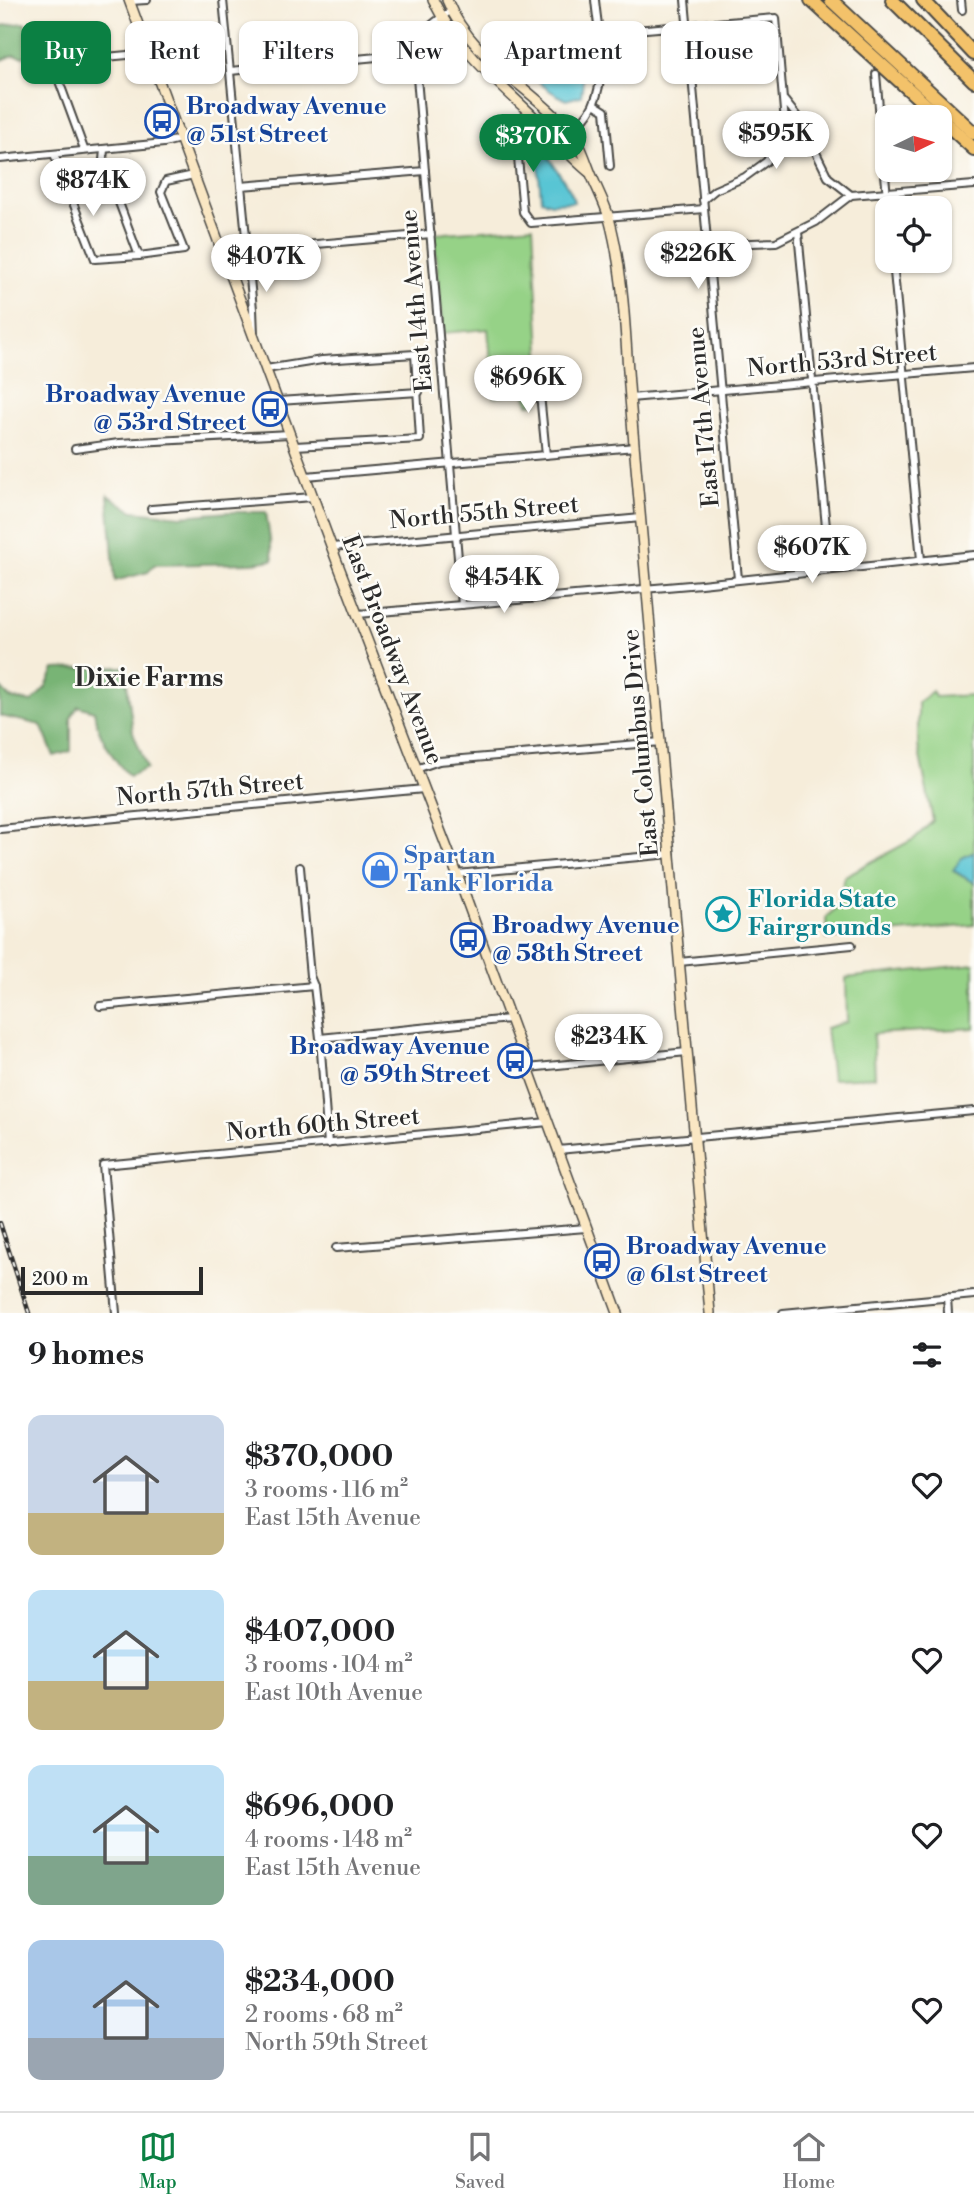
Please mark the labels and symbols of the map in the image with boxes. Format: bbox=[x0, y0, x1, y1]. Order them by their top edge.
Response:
place label: Broadway Avenue @ 51st Street bbox=[186, 92, 387, 150]
bus stop icon: Broadway Avenue @ 51st Street bbox=[143, 102, 181, 140]
north arrow bbox=[875, 105, 952, 182]
pin: $595K bbox=[727, 111, 825, 171]
pin: $370K bbox=[484, 114, 582, 174]
pin: $874K bbox=[44, 158, 142, 218]
street label: East 14th Avenue bbox=[394, 208, 440, 394]
pin: $226K bbox=[649, 232, 747, 291]
pin: $407K bbox=[217, 234, 315, 294]
street label: East 17th Avenue bbox=[681, 325, 727, 509]
street label: North 53rd Street bbox=[746, 338, 939, 384]
pin: $696K bbox=[479, 356, 577, 415]
place label: Broadway Avenue @ 53rd Street bbox=[45, 380, 247, 438]
bus stop icon: Broadway Avenue @ 53rd Street bbox=[251, 390, 289, 428]
street label: North 55th Street bbox=[388, 490, 580, 536]
pin: $607K bbox=[763, 526, 861, 585]
street label: East Broadway Avenue bbox=[334, 531, 450, 769]
pin: $454K bbox=[455, 556, 553, 615]
street label: East Columbus Drive bbox=[616, 628, 666, 858]
district label: Dixie Farms bbox=[74, 662, 224, 694]
street label: North 57th Street bbox=[115, 767, 305, 813]
place label: Spartan Tank Florida bbox=[404, 841, 554, 899]
shop icon: Spartan Tank Florida bbox=[361, 851, 399, 889]
place label: Florida State Fairgrounds bbox=[748, 885, 897, 943]
place icon: Florida State Fairgrounds bbox=[704, 895, 742, 933]
place label: Broadwy Avenue @ 58th Street bbox=[492, 911, 680, 969]
bus stop icon: Broadwy Avenue @ 58th Street bbox=[449, 921, 487, 959]
pin: $234K bbox=[560, 1014, 658, 1074]
place label: Broadway Avenue @ 59th Street bbox=[289, 1032, 490, 1090]
bus stop icon: Broadway Avenue @ 59th Street bbox=[496, 1042, 534, 1080]
street label: North 60th Street bbox=[225, 1102, 421, 1148]
place label: Broadway Avenue @ 61st Street bbox=[626, 1232, 827, 1290]
bus stop icon: Broadway Avenue @ 61st Street bbox=[583, 1242, 621, 1280]
scale bar bbox=[21, 1264, 203, 1296]

